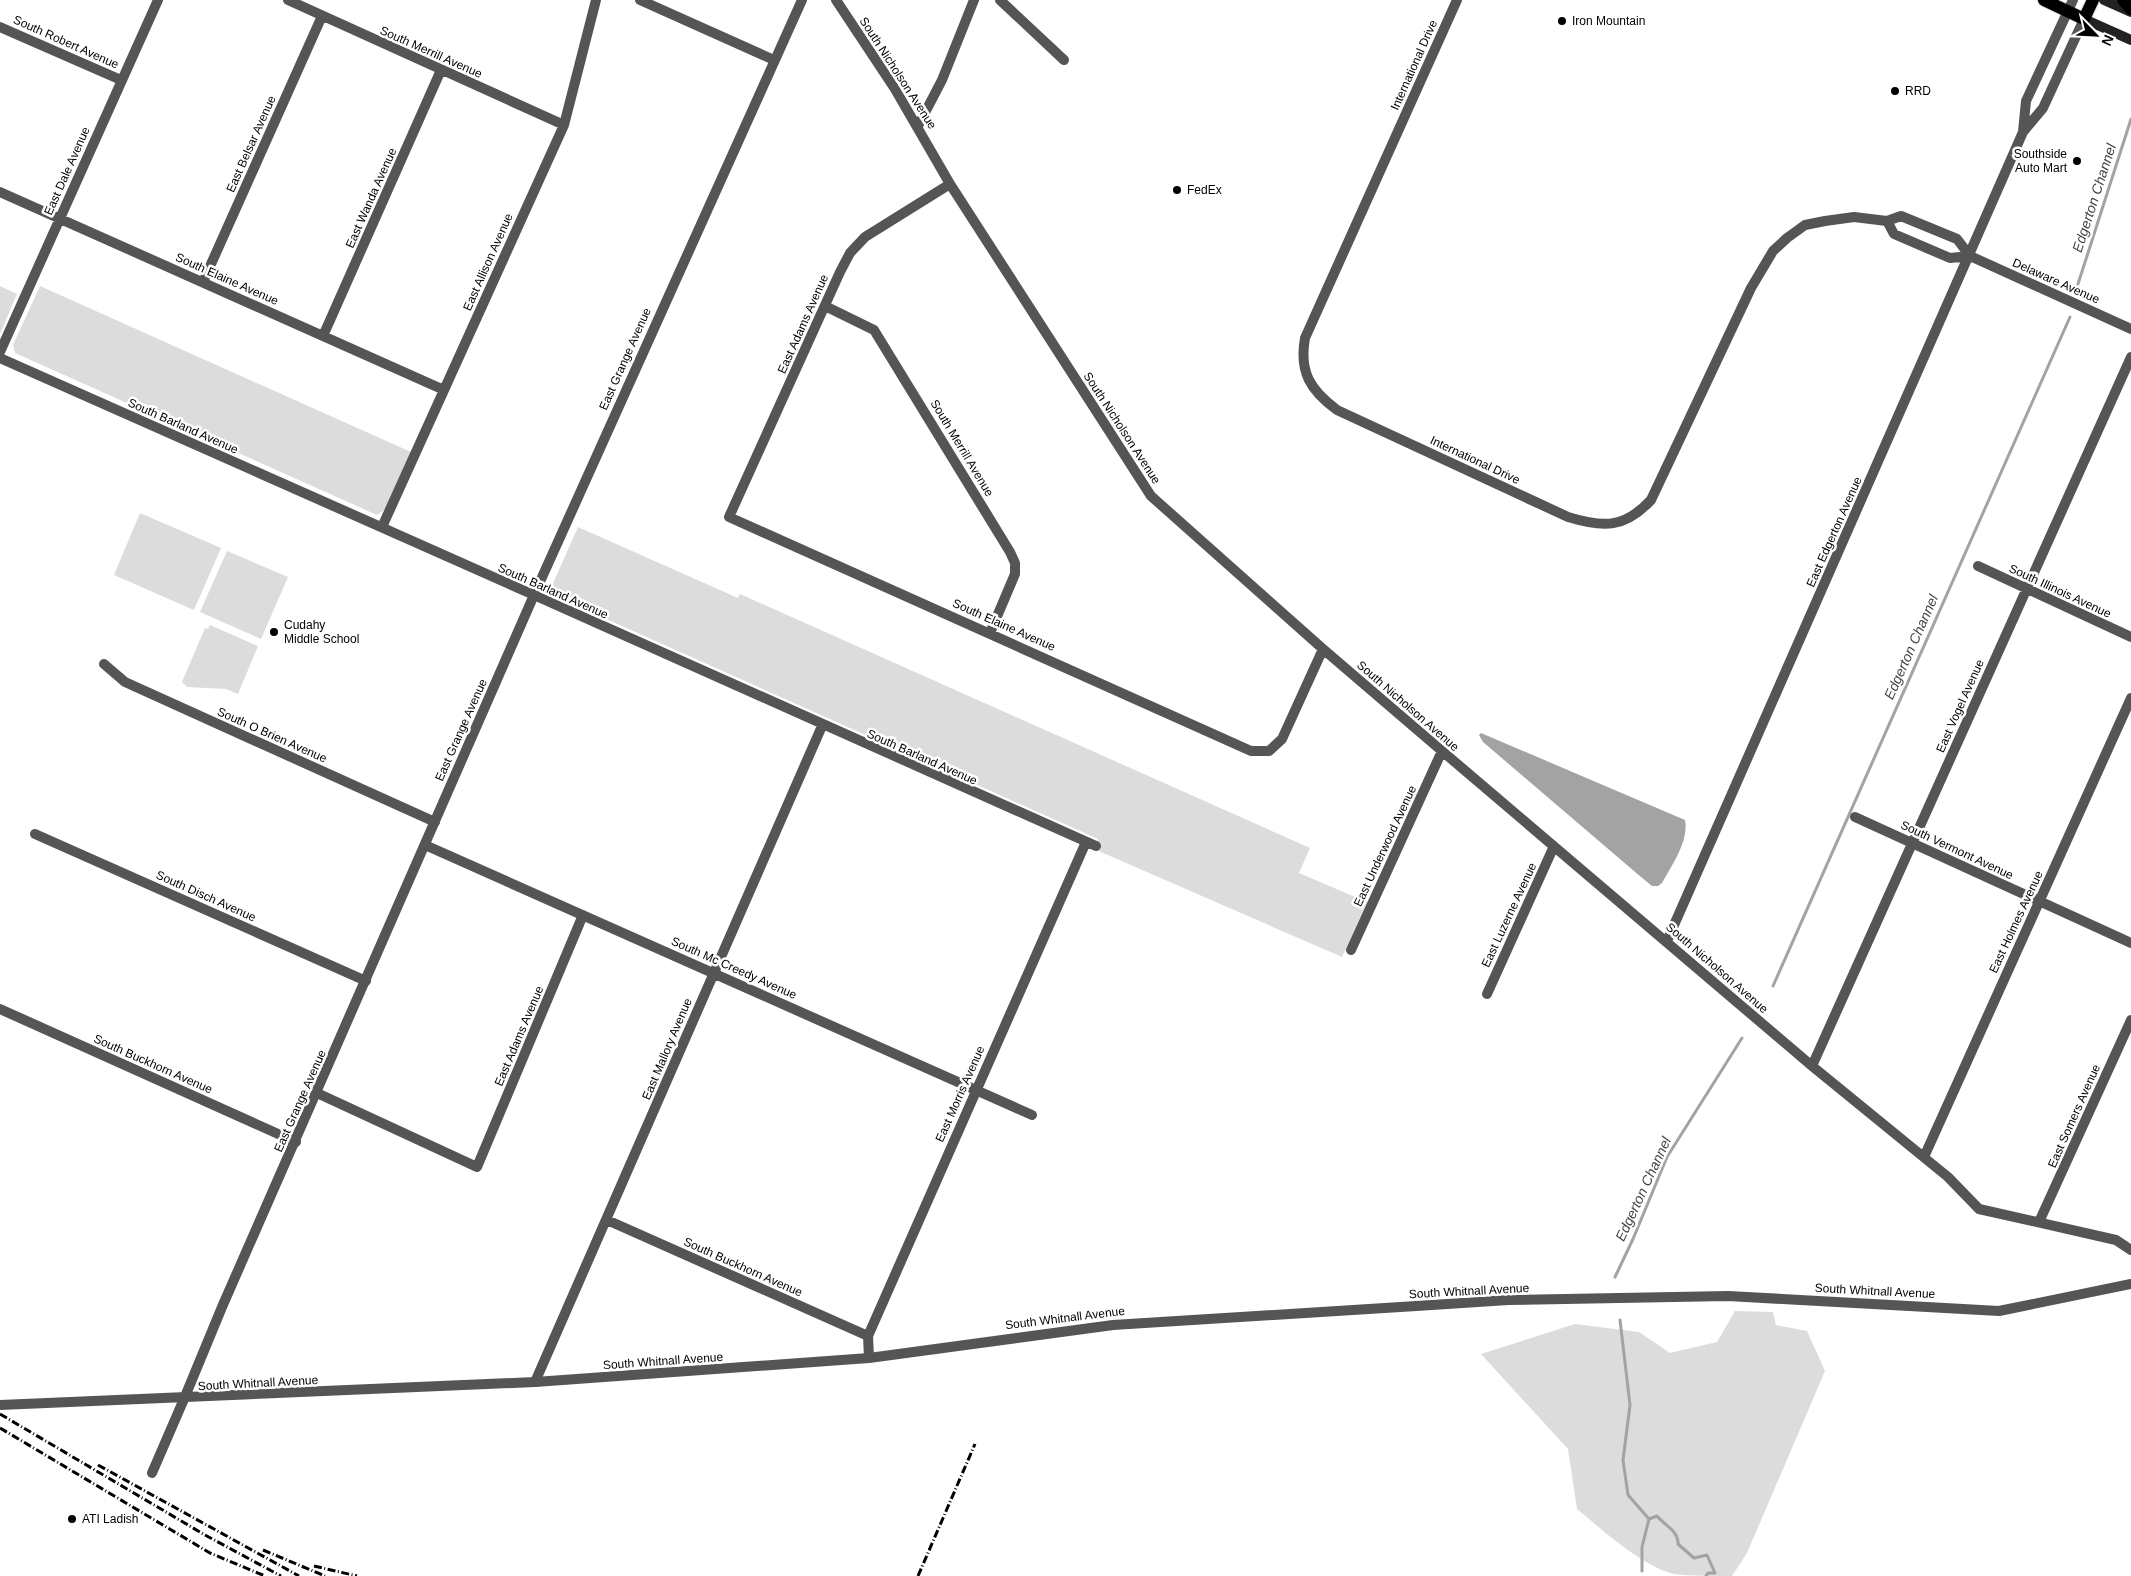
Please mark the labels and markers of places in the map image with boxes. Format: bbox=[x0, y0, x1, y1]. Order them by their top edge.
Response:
place label: Iron Mountain bbox=[1572, 14, 1645, 28]
marker: Iron Mountain bbox=[1556, 15, 1568, 27]
place label: RRD bbox=[1905, 84, 1931, 98]
marker: RRD bbox=[1889, 85, 1901, 97]
place label: Southside Auto Mart bbox=[2014, 147, 2068, 175]
marker: Southside Auto Mart bbox=[2071, 155, 2083, 167]
place label: FedEx bbox=[1187, 183, 1222, 197]
marker: FedEx bbox=[1171, 184, 1183, 196]
place label: Cudahy Middle School bbox=[284, 618, 359, 646]
marker: Cudahy Middle School bbox=[268, 626, 280, 638]
place label: ATI Ladish bbox=[82, 1512, 138, 1526]
marker: ATI Ladish bbox=[66, 1513, 78, 1525]

